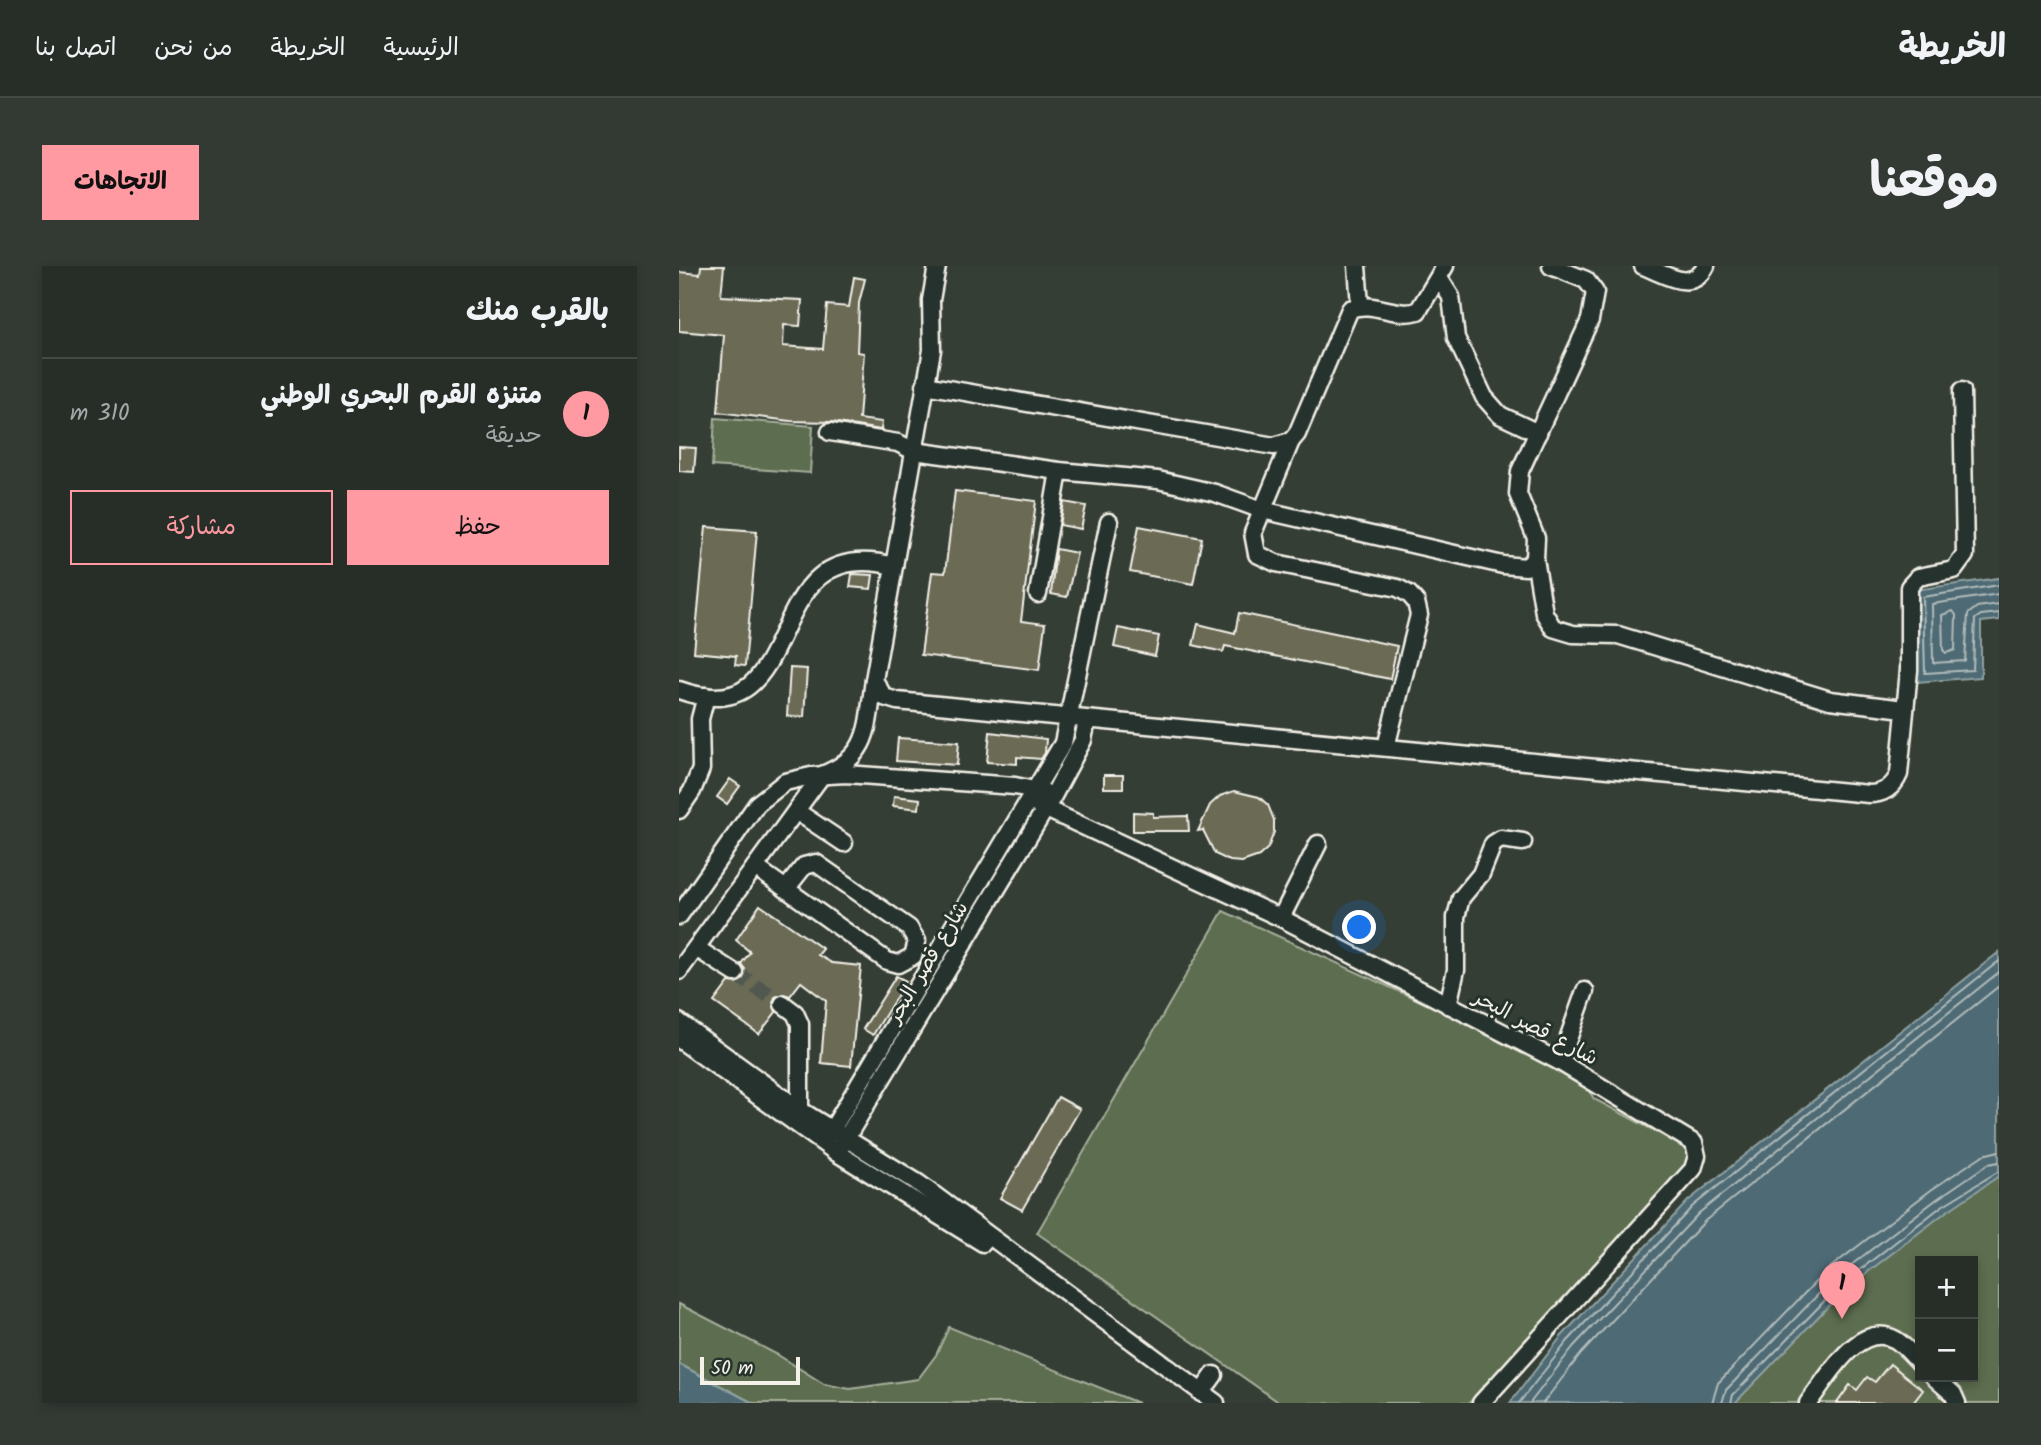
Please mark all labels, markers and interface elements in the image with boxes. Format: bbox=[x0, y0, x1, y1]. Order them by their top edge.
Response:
text: الخريطة bbox=[1899, 22, 2006, 75]
text: اتصل بنا bbox=[35, 29, 116, 68]
text: من نحن bbox=[154, 29, 233, 68]
text: الخريطة bbox=[271, 29, 345, 68]
text: الرئيسية bbox=[383, 29, 459, 68]
text: موقعنا bbox=[1869, 144, 1999, 222]
button: الاتجاهات bbox=[42, 145, 199, 220]
text: بالقرب منك bbox=[466, 288, 609, 336]
text: متنزه القرم البحري الوطني bbox=[261, 375, 542, 417]
text: 310 m bbox=[70, 396, 129, 432]
text: 1 bbox=[583, 396, 589, 432]
text: حديقة bbox=[486, 418, 542, 454]
button: مشاركة bbox=[70, 490, 333, 565]
button: حفظ bbox=[347, 490, 609, 565]
street label: شارع قصر البحر bbox=[878, 895, 978, 1032]
your location bbox=[1342, 910, 1376, 944]
street label: شارع قصر البحر bbox=[1465, 981, 1604, 1075]
map controls bbox=[1915, 1256, 1978, 1382]
button: + bbox=[1915, 1256, 1978, 1319]
pin: 1 bbox=[1819, 1261, 1865, 1319]
button: − bbox=[1915, 1319, 1978, 1382]
scale bar bbox=[700, 1354, 800, 1386]
text: 50 m bbox=[711, 1354, 753, 1384]

